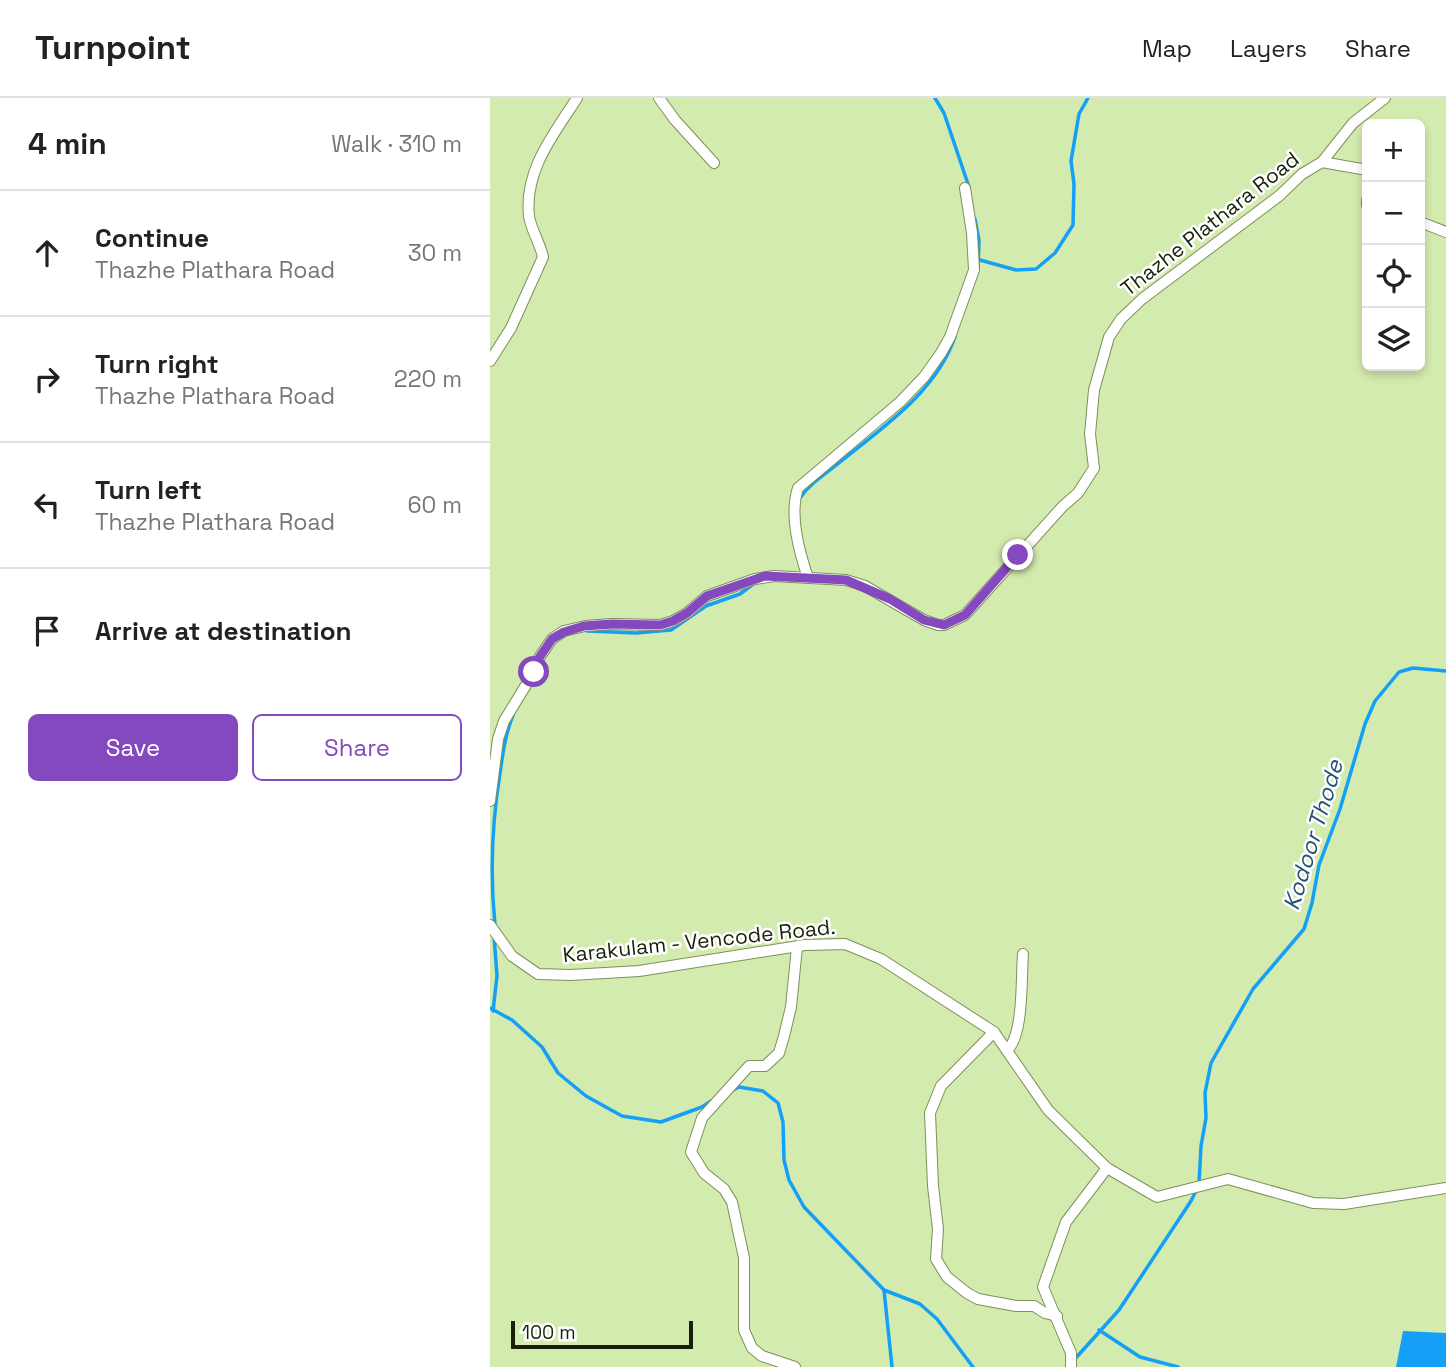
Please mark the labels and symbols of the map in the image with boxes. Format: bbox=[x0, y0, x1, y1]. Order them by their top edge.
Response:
street label: Thazhe Plathara Road bbox=[1115, 145, 1304, 302]
route end bbox=[1002, 539, 1033, 570]
route start bbox=[518, 656, 549, 687]
water label: Kodoor Thode bbox=[1276, 755, 1350, 914]
street label: Karakulam - Vencode Road. bbox=[561, 913, 837, 968]
scale bar bbox=[511, 1318, 693, 1350]

